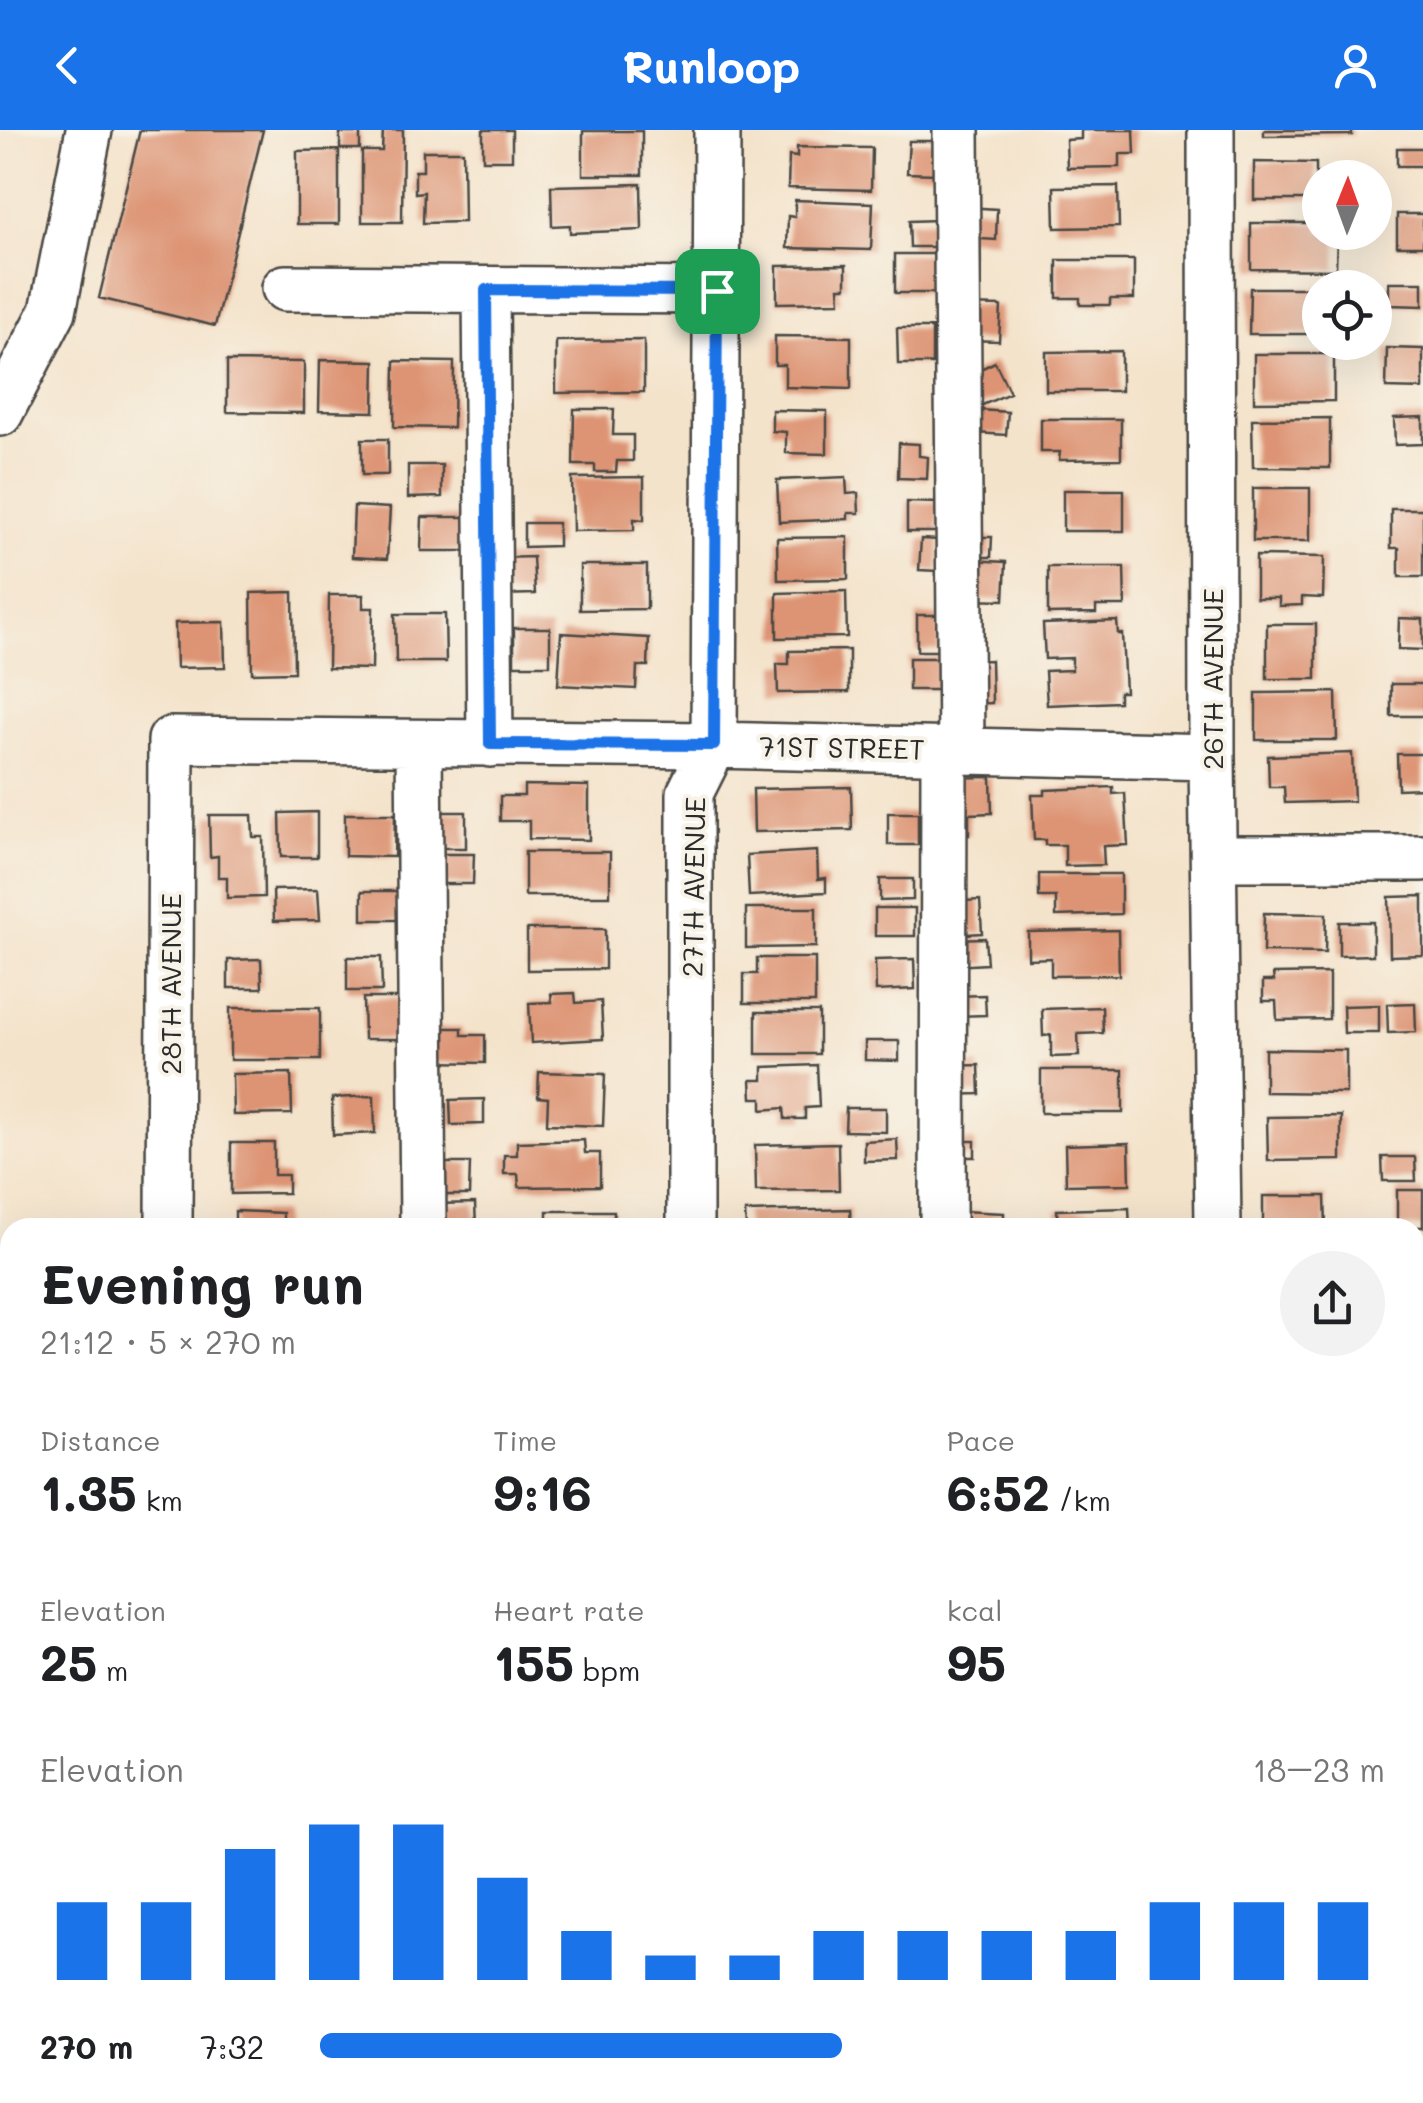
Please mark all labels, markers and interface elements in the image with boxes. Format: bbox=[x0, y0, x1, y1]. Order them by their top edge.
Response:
text: Runloop bbox=[623, 36, 800, 94]
icon: back bbox=[40, 38, 95, 93]
icon: person bbox=[1328, 38, 1383, 93]
north arrow bbox=[1302, 160, 1392, 250]
map controls bbox=[1302, 160, 1392, 360]
pin bbox=[675, 249, 760, 334]
icon: arrive bbox=[690, 264, 745, 319]
button: locate bbox=[1302, 270, 1392, 360]
street label: 26TH AVENUE bbox=[1194, 588, 1230, 770]
street label: 71ST STREET bbox=[759, 728, 925, 766]
street label: 27TH AVENUE bbox=[673, 797, 713, 977]
street label: 28TH AVENUE bbox=[152, 893, 188, 1075]
text: Evening run bbox=[40, 1246, 364, 1318]
button: share bbox=[1280, 1251, 1385, 1356]
text: 21:12 · 5 × 270 m bbox=[40, 1320, 296, 1362]
text: Distance bbox=[40, 1422, 161, 1458]
text: Time bbox=[493, 1422, 557, 1458]
text: Pace bbox=[947, 1422, 1015, 1458]
text: 1.35 bbox=[40, 1458, 137, 1524]
text: 9:16 bbox=[493, 1458, 592, 1524]
text: 6:52 bbox=[947, 1458, 1050, 1524]
text: km bbox=[137, 1482, 183, 1518]
text: /km bbox=[1050, 1482, 1111, 1518]
text: Elevation bbox=[40, 1592, 166, 1628]
text: Heart rate bbox=[493, 1592, 645, 1628]
text: kcal bbox=[947, 1592, 1002, 1628]
text: 25 bbox=[40, 1628, 97, 1694]
text: 155 bbox=[493, 1628, 574, 1694]
text: 95 bbox=[947, 1628, 1006, 1694]
text: m bbox=[97, 1652, 128, 1688]
text: bpm bbox=[574, 1652, 640, 1688]
text: Elevation bbox=[40, 1748, 184, 1790]
text: 18–23 m bbox=[1253, 1748, 1385, 1790]
text: 270 m bbox=[40, 2025, 133, 2067]
text: 7:32 bbox=[200, 2025, 264, 2067]

